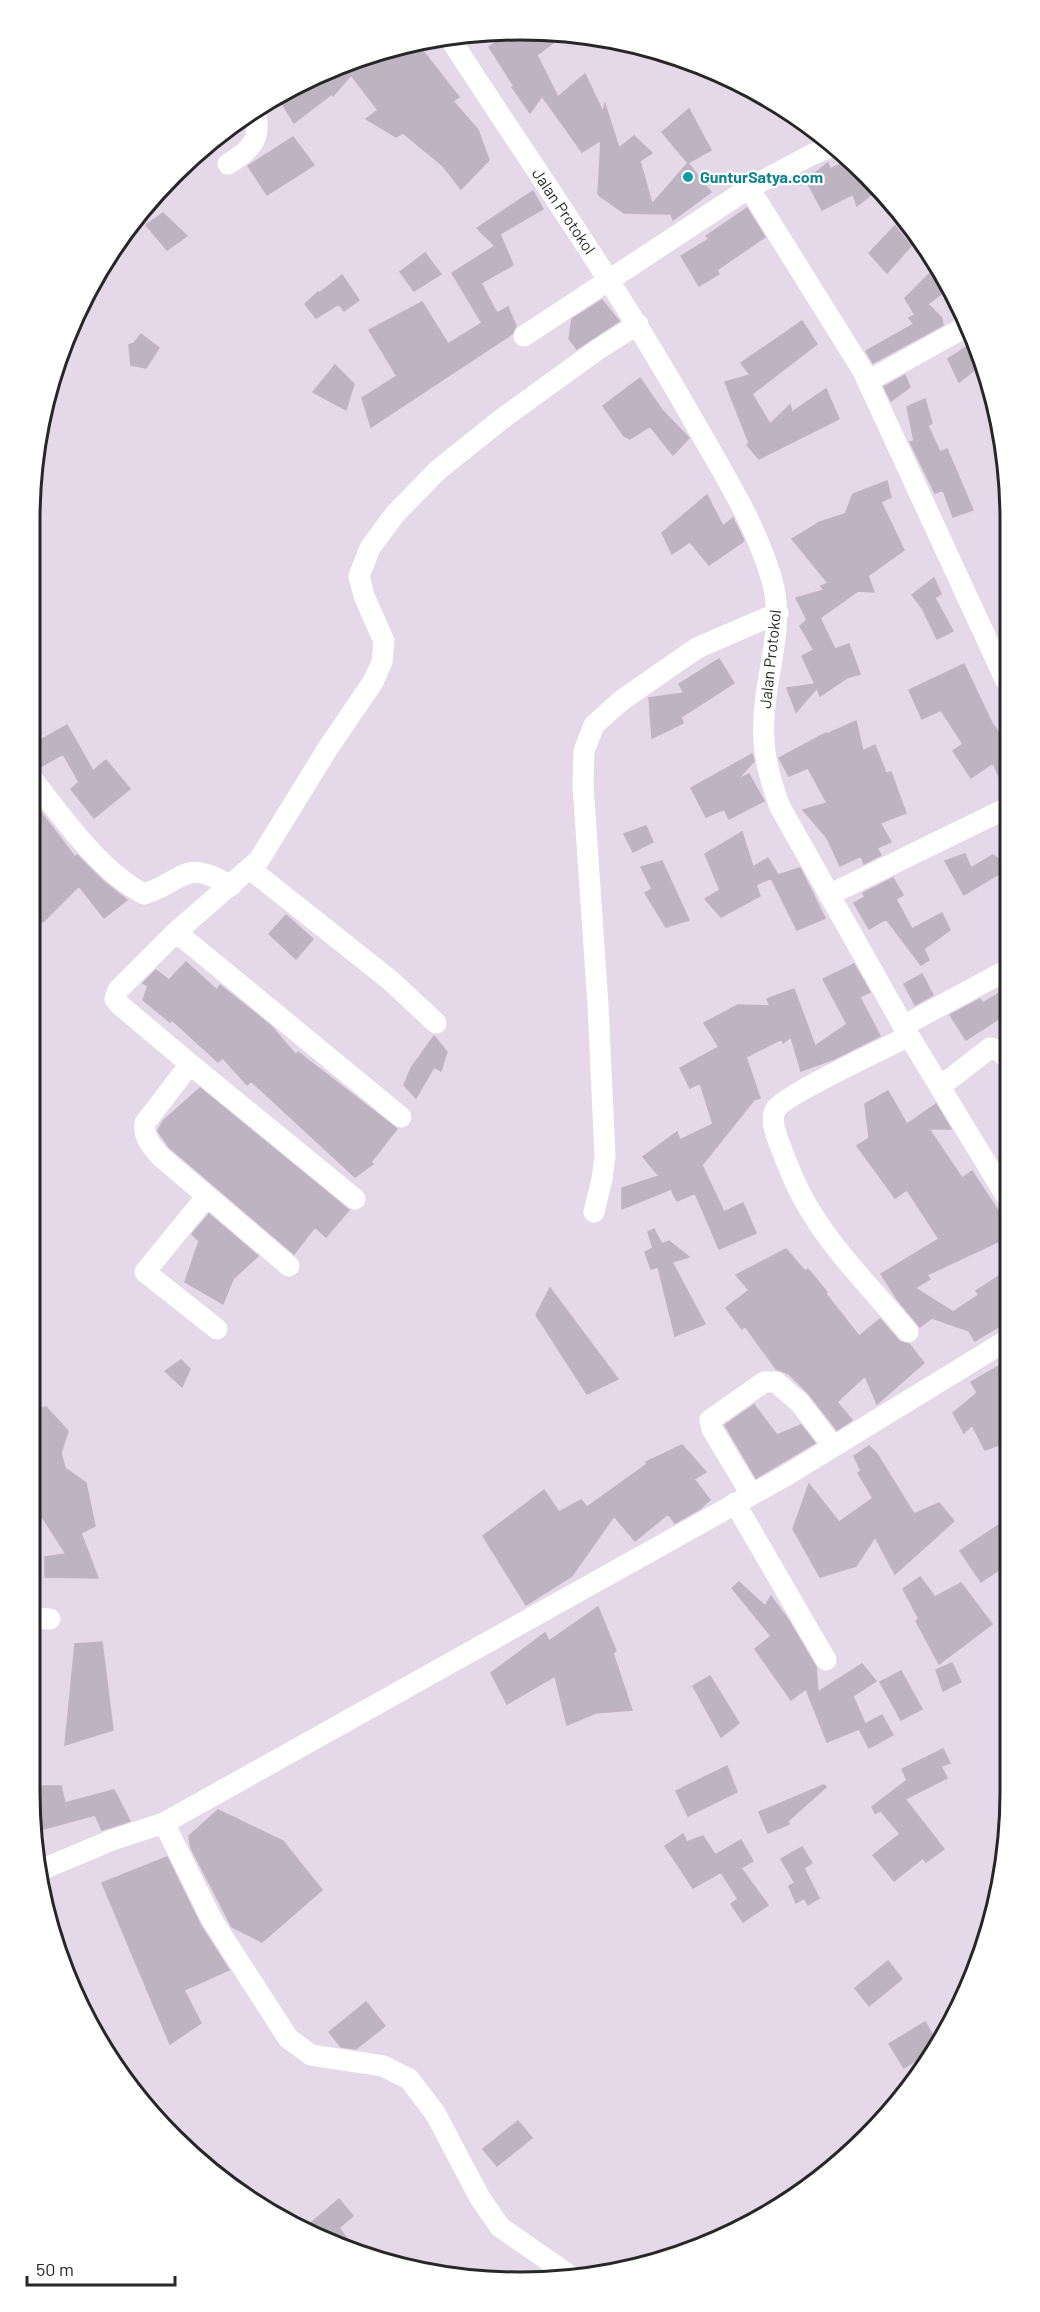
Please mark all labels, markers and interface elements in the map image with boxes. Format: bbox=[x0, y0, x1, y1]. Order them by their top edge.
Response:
street label: Jalan Protokol bbox=[529, 164, 600, 257]
place label: GunturSatya.com bbox=[700, 167, 823, 186]
marker: GunturSatya.com bbox=[681, 170, 695, 184]
street label: Jalan Protokol bbox=[755, 609, 784, 709]
scale bar bbox=[27, 2249, 176, 2287]
text: 50 m bbox=[36, 2258, 74, 2280]

